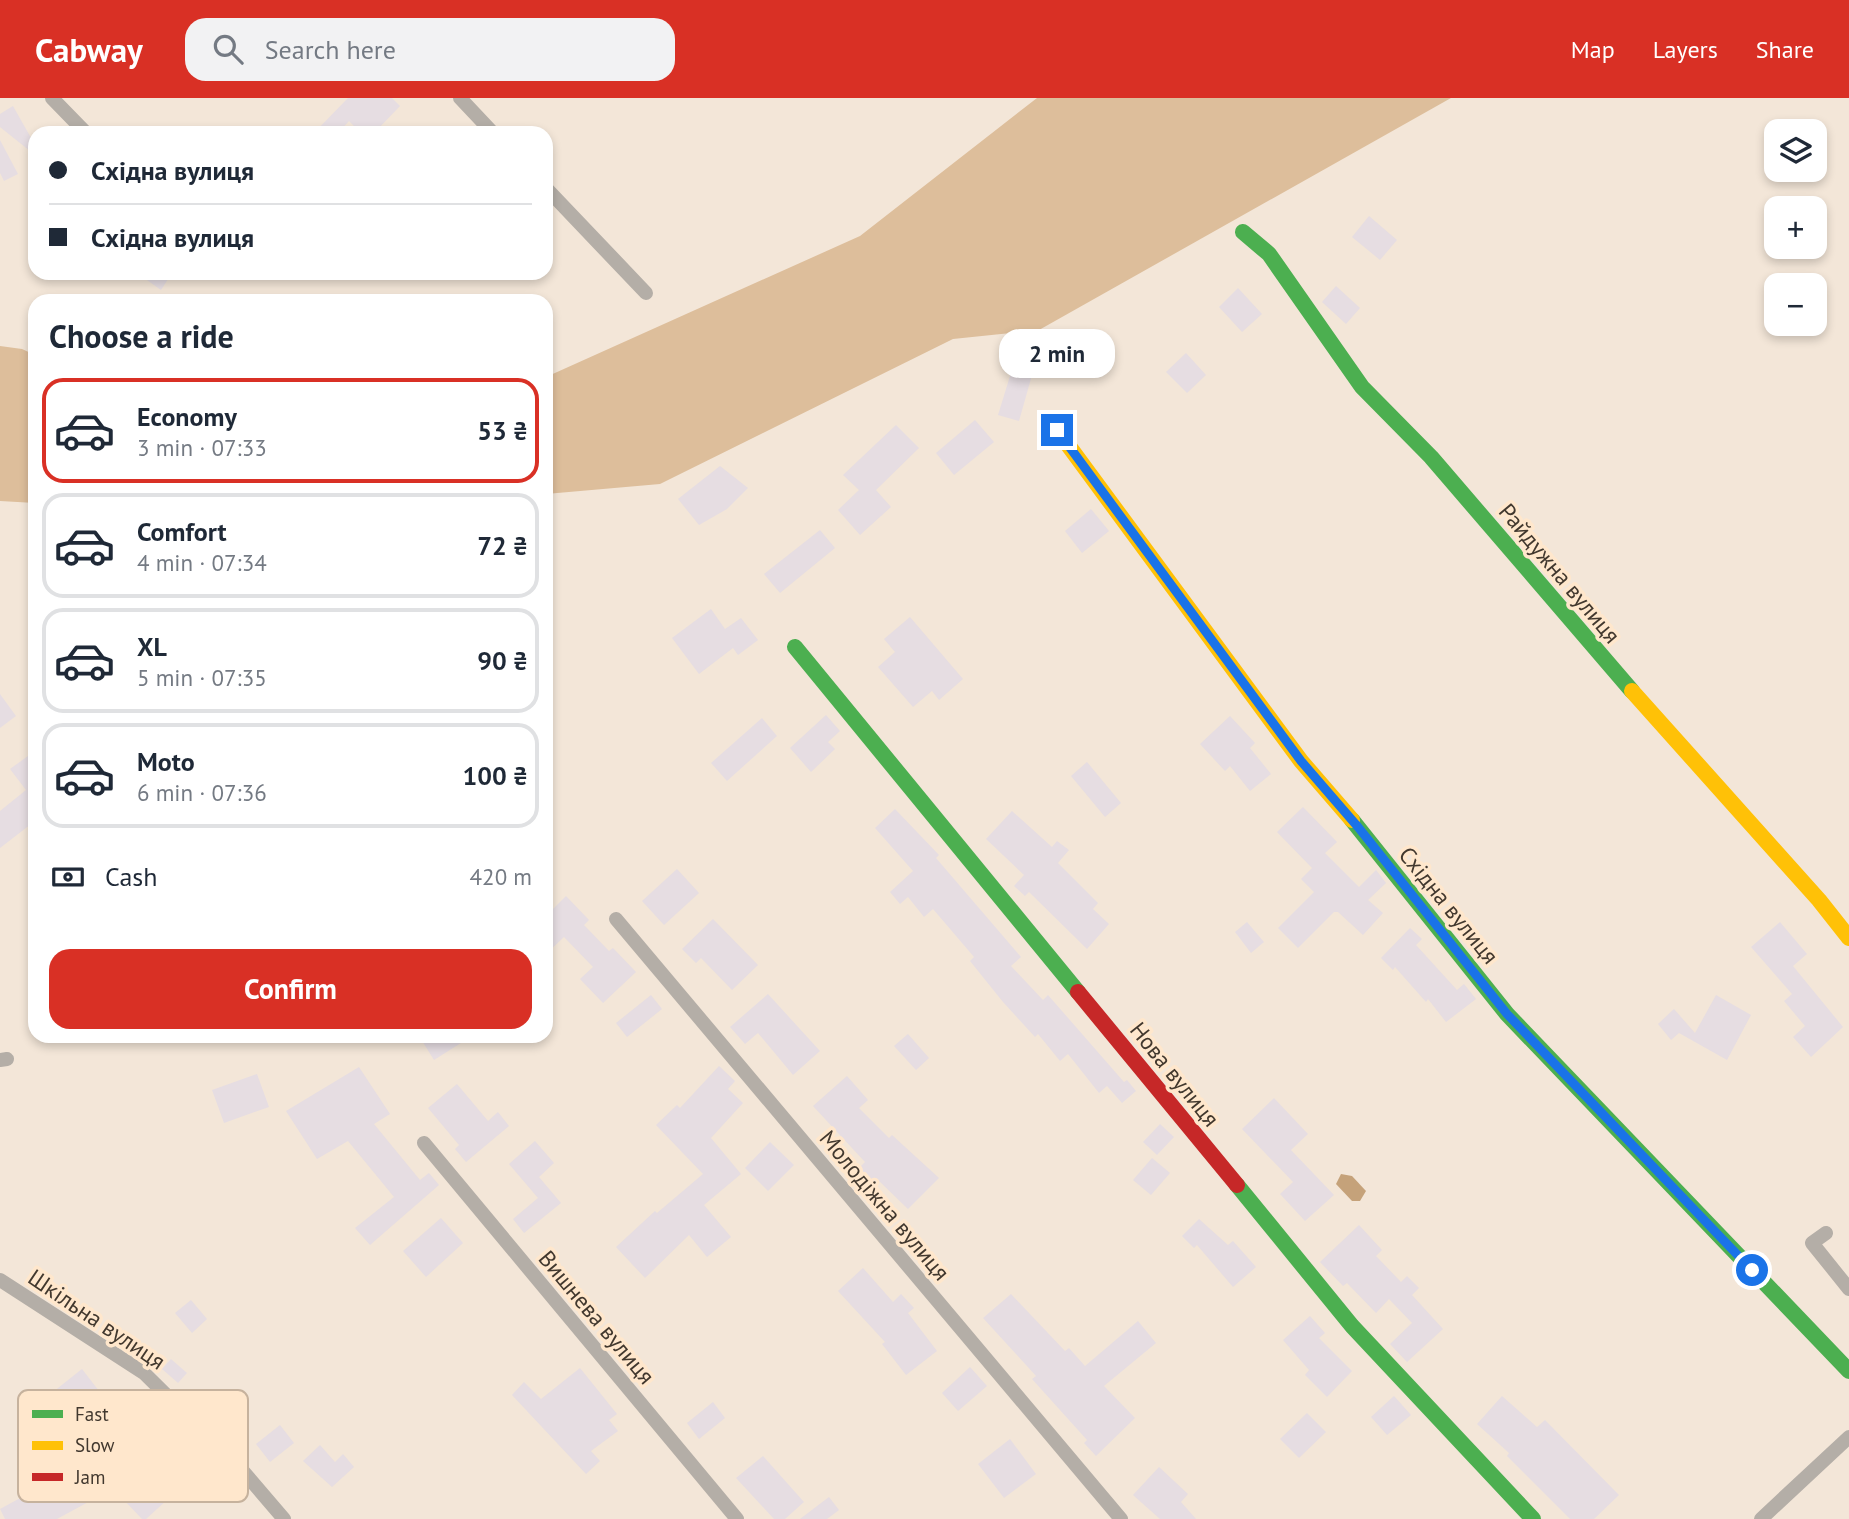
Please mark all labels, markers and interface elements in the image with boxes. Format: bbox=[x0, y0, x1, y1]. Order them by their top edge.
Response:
search box bbox=[185, 18, 675, 81]
text: Cabway bbox=[35, 28, 143, 71]
icon: search bbox=[209, 30, 247, 68]
text: Search here bbox=[265, 33, 396, 66]
text: Map bbox=[1571, 34, 1615, 65]
text: Layers bbox=[1653, 34, 1718, 65]
text: Share bbox=[1756, 34, 1814, 65]
map controls bbox=[1764, 119, 1827, 336]
button: layers bbox=[1764, 119, 1827, 182]
text: Східна вулиця bbox=[91, 154, 254, 187]
button: + bbox=[1764, 196, 1827, 259]
text: Східна вулиця bbox=[91, 221, 254, 254]
button: − bbox=[1764, 273, 1827, 336]
text: Choose a ride bbox=[49, 315, 234, 357]
callout: 2 min bbox=[999, 328, 1115, 378]
text: 2 min bbox=[1029, 339, 1085, 368]
icon: car bbox=[53, 399, 116, 462]
text: Economy bbox=[137, 400, 237, 433]
text: 53 ₴ bbox=[477, 414, 528, 447]
route end bbox=[1041, 414, 1073, 446]
text: 3 min · 07:33 bbox=[137, 433, 267, 462]
street label: Райдужна вулиця bbox=[1493, 497, 1627, 649]
icon: car bbox=[53, 514, 116, 577]
text: Comfort bbox=[137, 515, 227, 548]
text: 72 ₴ bbox=[477, 529, 528, 562]
text: 4 min · 07:34 bbox=[137, 548, 267, 577]
icon: car bbox=[53, 629, 116, 692]
text: XL bbox=[137, 630, 167, 663]
text: 90 ₴ bbox=[477, 644, 528, 677]
text: 5 min · 07:35 bbox=[137, 663, 267, 692]
icon: car bbox=[53, 744, 116, 807]
text: Moto bbox=[137, 745, 195, 778]
text: 100 ₴ bbox=[462, 759, 528, 792]
text: 6 min · 07:36 bbox=[137, 778, 267, 807]
street label: Східна вулиця bbox=[1393, 840, 1505, 970]
icon: cash bbox=[49, 858, 87, 896]
text: Cash bbox=[105, 860, 157, 893]
text: 420 m bbox=[470, 862, 532, 891]
button: Confirm bbox=[49, 949, 532, 1029]
street label: Нова вулиця bbox=[1124, 1016, 1226, 1132]
street label: Молодіжна вулиця bbox=[814, 1124, 956, 1286]
street label: Вишнева вулиця bbox=[533, 1244, 661, 1390]
route start bbox=[1736, 1254, 1768, 1286]
street label: Шкільна вулиця bbox=[23, 1263, 171, 1375]
legend bbox=[18, 1390, 248, 1502]
text: Fast bbox=[75, 1402, 109, 1426]
text: Slow bbox=[75, 1433, 115, 1457]
text: Jam bbox=[74, 1465, 105, 1489]

